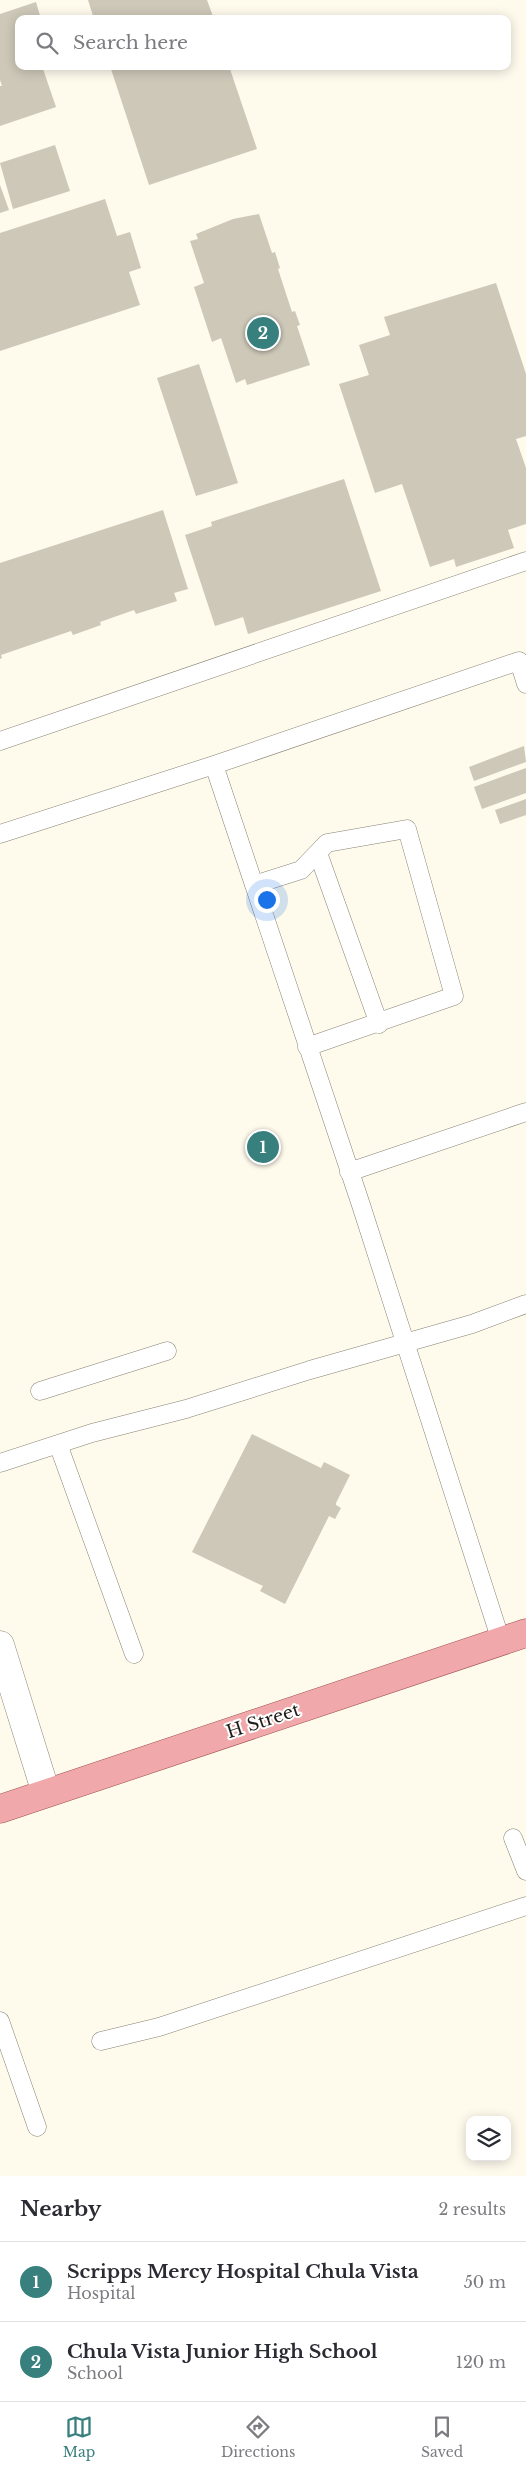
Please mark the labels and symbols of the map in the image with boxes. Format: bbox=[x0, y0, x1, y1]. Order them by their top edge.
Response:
pin: 2 bbox=[247, 314, 279, 352]
your location bbox=[254, 887, 280, 913]
pin: 1 bbox=[247, 1128, 279, 1166]
street label: H Street bbox=[223, 1699, 303, 1743]

